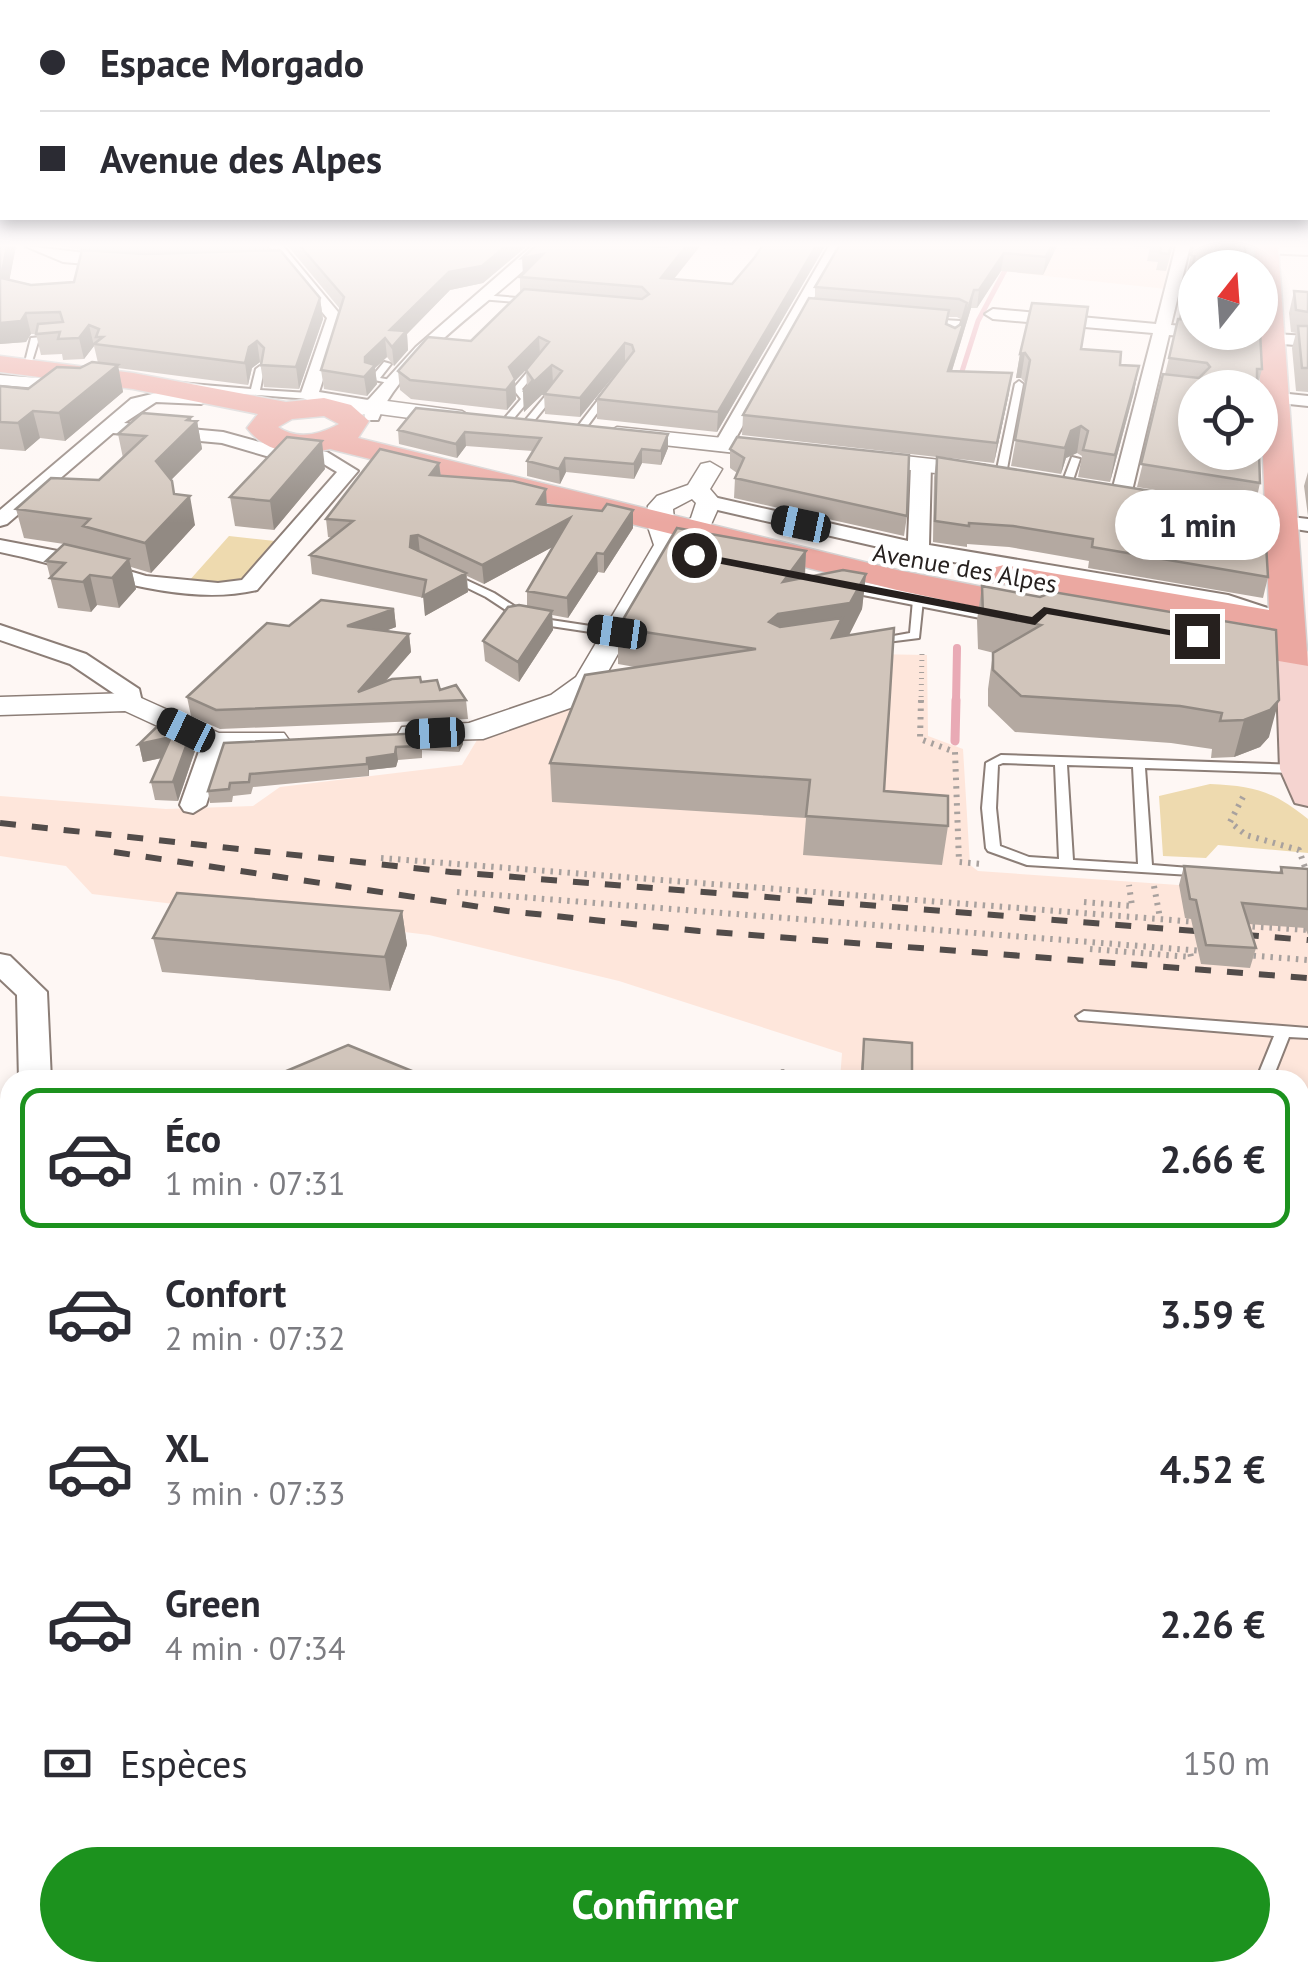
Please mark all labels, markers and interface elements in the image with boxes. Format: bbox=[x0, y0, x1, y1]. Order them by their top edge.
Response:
text: Espace Morgado bbox=[100, 38, 364, 87]
text: Avenue des Alpes bbox=[100, 134, 382, 183]
north arrow bbox=[1178, 250, 1278, 350]
map controls bbox=[1178, 250, 1278, 470]
button: locate bbox=[1178, 370, 1278, 470]
callout: 1 min bbox=[1114, 491, 1280, 561]
car bbox=[769, 503, 833, 545]
text: 1 min bbox=[1158, 504, 1237, 546]
route start bbox=[672, 533, 717, 578]
street label: Avenue des Alpes bbox=[871, 536, 1059, 600]
car bbox=[585, 613, 649, 651]
route end bbox=[1175, 614, 1220, 659]
car bbox=[152, 703, 220, 757]
car bbox=[404, 716, 466, 750]
icon: car bbox=[45, 1113, 135, 1203]
text: Éco bbox=[165, 1113, 221, 1162]
text: 2.66 € bbox=[1160, 1134, 1265, 1183]
text: 1 min · 07:31 bbox=[165, 1162, 345, 1204]
icon: car bbox=[45, 1268, 135, 1358]
text: Confort bbox=[165, 1268, 286, 1317]
text: 3.59 € bbox=[1160, 1289, 1265, 1338]
text: 2 min · 07:32 bbox=[165, 1317, 345, 1359]
icon: car bbox=[45, 1423, 135, 1513]
text: XL bbox=[165, 1423, 209, 1472]
text: 4.52 € bbox=[1160, 1444, 1265, 1493]
text: 3 min · 07:33 bbox=[165, 1472, 345, 1514]
icon: car bbox=[45, 1578, 135, 1668]
text: Green bbox=[165, 1578, 261, 1627]
text: 2.26 € bbox=[1160, 1599, 1265, 1648]
text: 4 min · 07:34 bbox=[165, 1627, 345, 1669]
icon: cash bbox=[40, 1736, 95, 1791]
text: Espèces bbox=[120, 1739, 247, 1788]
text: 150 m bbox=[1183, 1742, 1270, 1784]
button: Confirmer bbox=[40, 1847, 1270, 1962]

